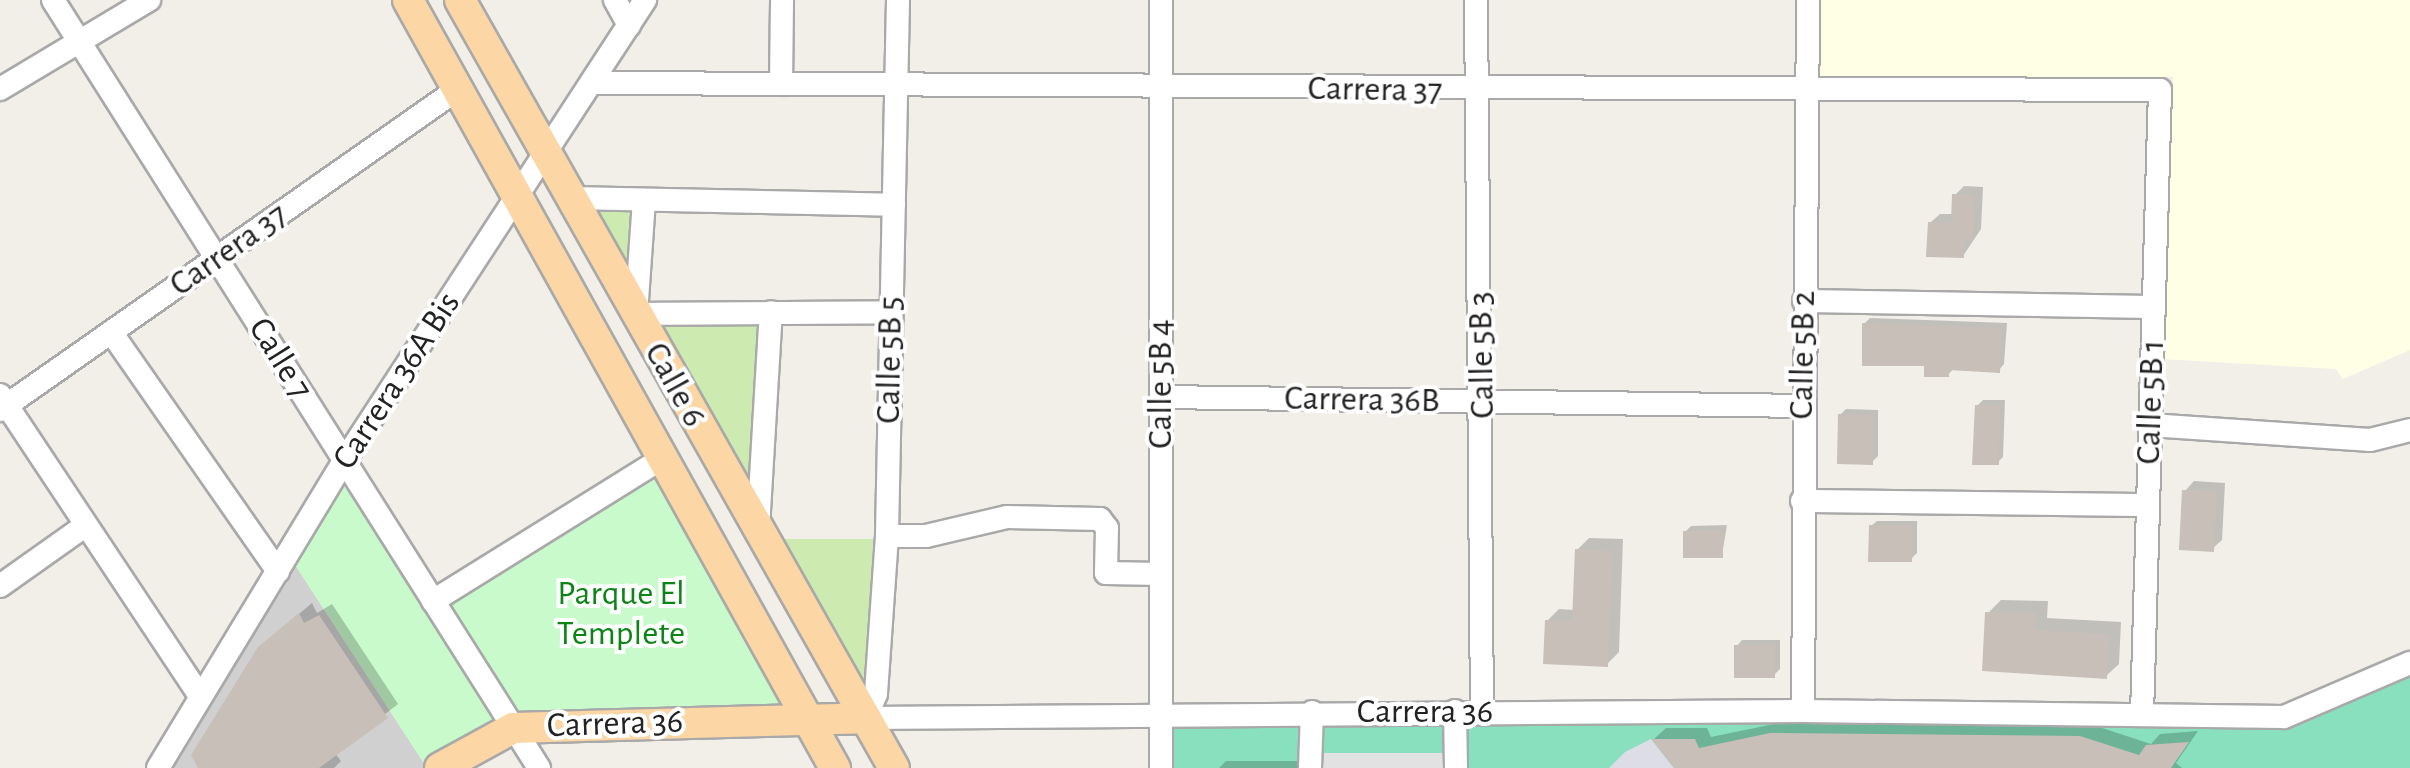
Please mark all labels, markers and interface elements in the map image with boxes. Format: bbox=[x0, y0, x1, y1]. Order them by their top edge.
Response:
street label: Carrera 37 bbox=[1307, 68, 1443, 112]
street label: Carrera 37 bbox=[162, 194, 296, 306]
street label: Carrera 36A Bis bbox=[324, 285, 470, 477]
street label: Calle 5B 2 bbox=[1781, 290, 1825, 420]
street label: Calle 5B 3 bbox=[1460, 291, 1504, 419]
street label: Calle 5B 5 bbox=[868, 296, 912, 424]
street label: Calle 7 bbox=[239, 310, 321, 408]
street label: Calle 5B 4 bbox=[1140, 319, 1182, 449]
street label: Calle 6 bbox=[635, 335, 715, 435]
street label: Calle 5B 1 bbox=[2128, 339, 2174, 465]
street label: Carrera 36B bbox=[1284, 378, 1440, 422]
park label: Parque El Templete bbox=[557, 573, 685, 655]
street label: Carrera 36 bbox=[1357, 691, 1493, 733]
street label: Carrera 36 bbox=[546, 701, 684, 747]

